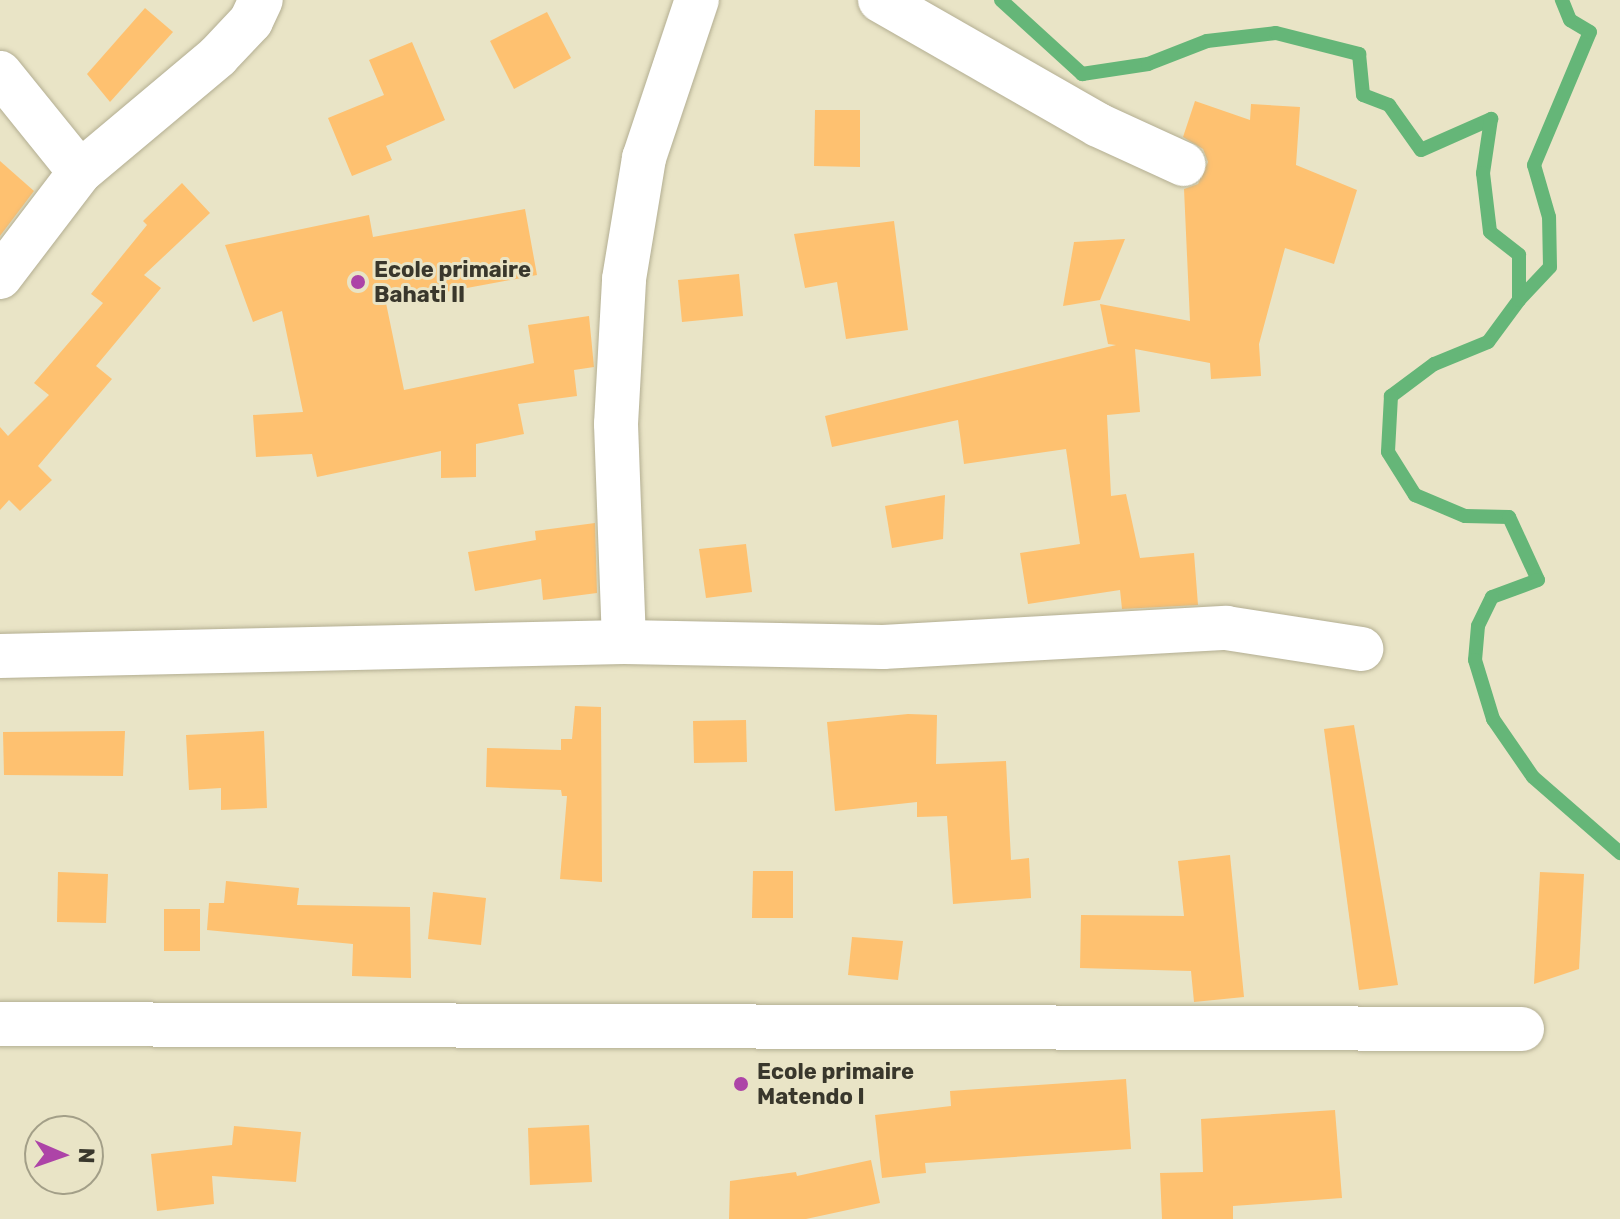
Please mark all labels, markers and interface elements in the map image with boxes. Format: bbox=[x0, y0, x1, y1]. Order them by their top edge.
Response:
place label: Ecole primaire Bahati II bbox=[374, 256, 531, 308]
marker: Ecole primaire Bahati II bbox=[349, 273, 367, 291]
place label: Ecole primaire Matendo I bbox=[757, 1058, 914, 1110]
marker: Ecole primaire Matendo I bbox=[732, 1075, 750, 1093]
north arrow bbox=[24, 1115, 104, 1195]
text: N bbox=[73, 1147, 100, 1164]

